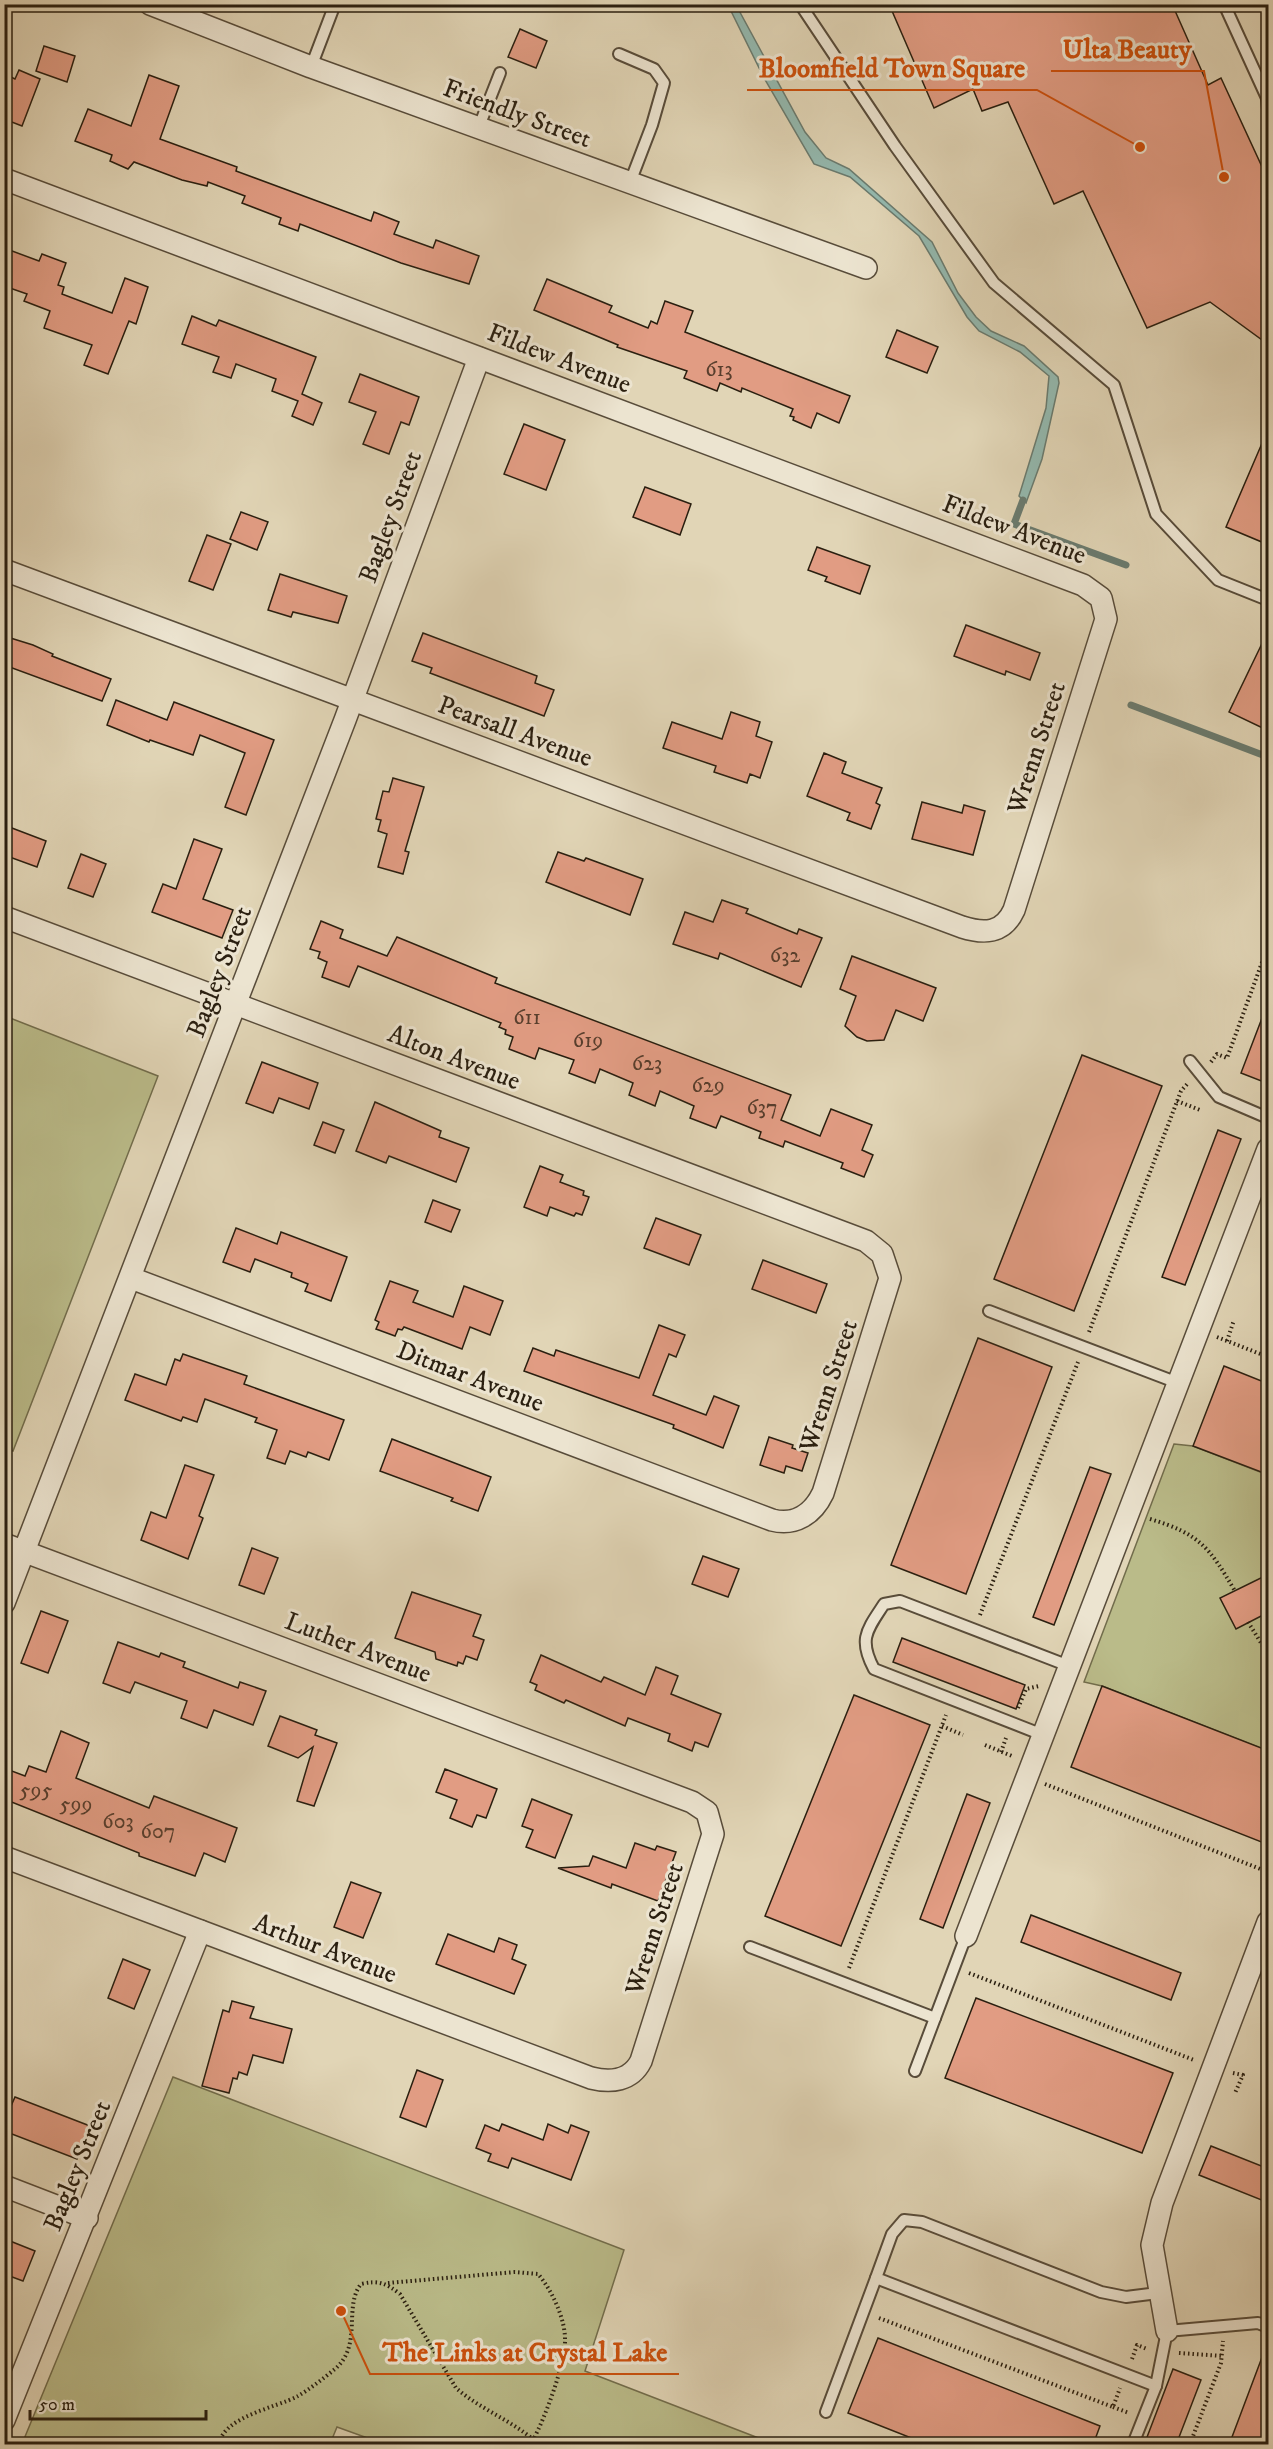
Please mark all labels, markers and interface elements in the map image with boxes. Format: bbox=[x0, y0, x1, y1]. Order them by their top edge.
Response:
callout: Ulta Beauty bbox=[1051, 26, 1204, 71]
text: Ulta Beauty bbox=[1062, 33, 1193, 67]
callout: Bloomfield Town Square bbox=[747, 45, 1037, 90]
text: Bloomfield Town Square bbox=[759, 52, 1025, 86]
street label: Friendly Street bbox=[438, 72, 596, 156]
street label: Fildew Avenue bbox=[482, 316, 636, 402]
house number: 613 bbox=[705, 356, 733, 383]
street label: Bagley Street bbox=[352, 446, 430, 588]
street label: Fildew Avenue bbox=[937, 487, 1091, 573]
street label: Wrenn Street bbox=[1000, 678, 1074, 819]
street label: Pearsall Avenue bbox=[433, 689, 597, 775]
street label: Bagley Street bbox=[180, 902, 260, 1042]
house number: 632 bbox=[770, 942, 800, 969]
house number: 611 bbox=[513, 1004, 541, 1031]
street label: Alton Avenue bbox=[383, 1018, 525, 1098]
house number: 619 bbox=[573, 1027, 603, 1054]
house number: 623 bbox=[632, 1050, 662, 1077]
house number: 629 bbox=[691, 1072, 725, 1099]
house number: 637 bbox=[746, 1094, 778, 1121]
street label: Wrenn Street bbox=[792, 1316, 866, 1457]
street label: Ditmar Avenue bbox=[392, 1334, 548, 1420]
street label: Luther Avenue bbox=[280, 1605, 436, 1691]
house number: 595 bbox=[20, 1777, 52, 1804]
house number: 599 bbox=[60, 1791, 92, 1818]
house number: 603 bbox=[102, 1808, 134, 1835]
house number: 607 bbox=[141, 1818, 175, 1845]
street label: Wrenn Street bbox=[618, 1859, 692, 2000]
street label: Arthur Avenue bbox=[249, 1907, 401, 1991]
street label: Bagley Street bbox=[37, 2096, 119, 2236]
callout: The Links at Crystal Lake bbox=[370, 2329, 679, 2374]
text: The Links at Crystal Lake bbox=[381, 2336, 668, 2370]
scale bar bbox=[30, 2383, 206, 2421]
text: 50 m bbox=[39, 2394, 75, 2416]

